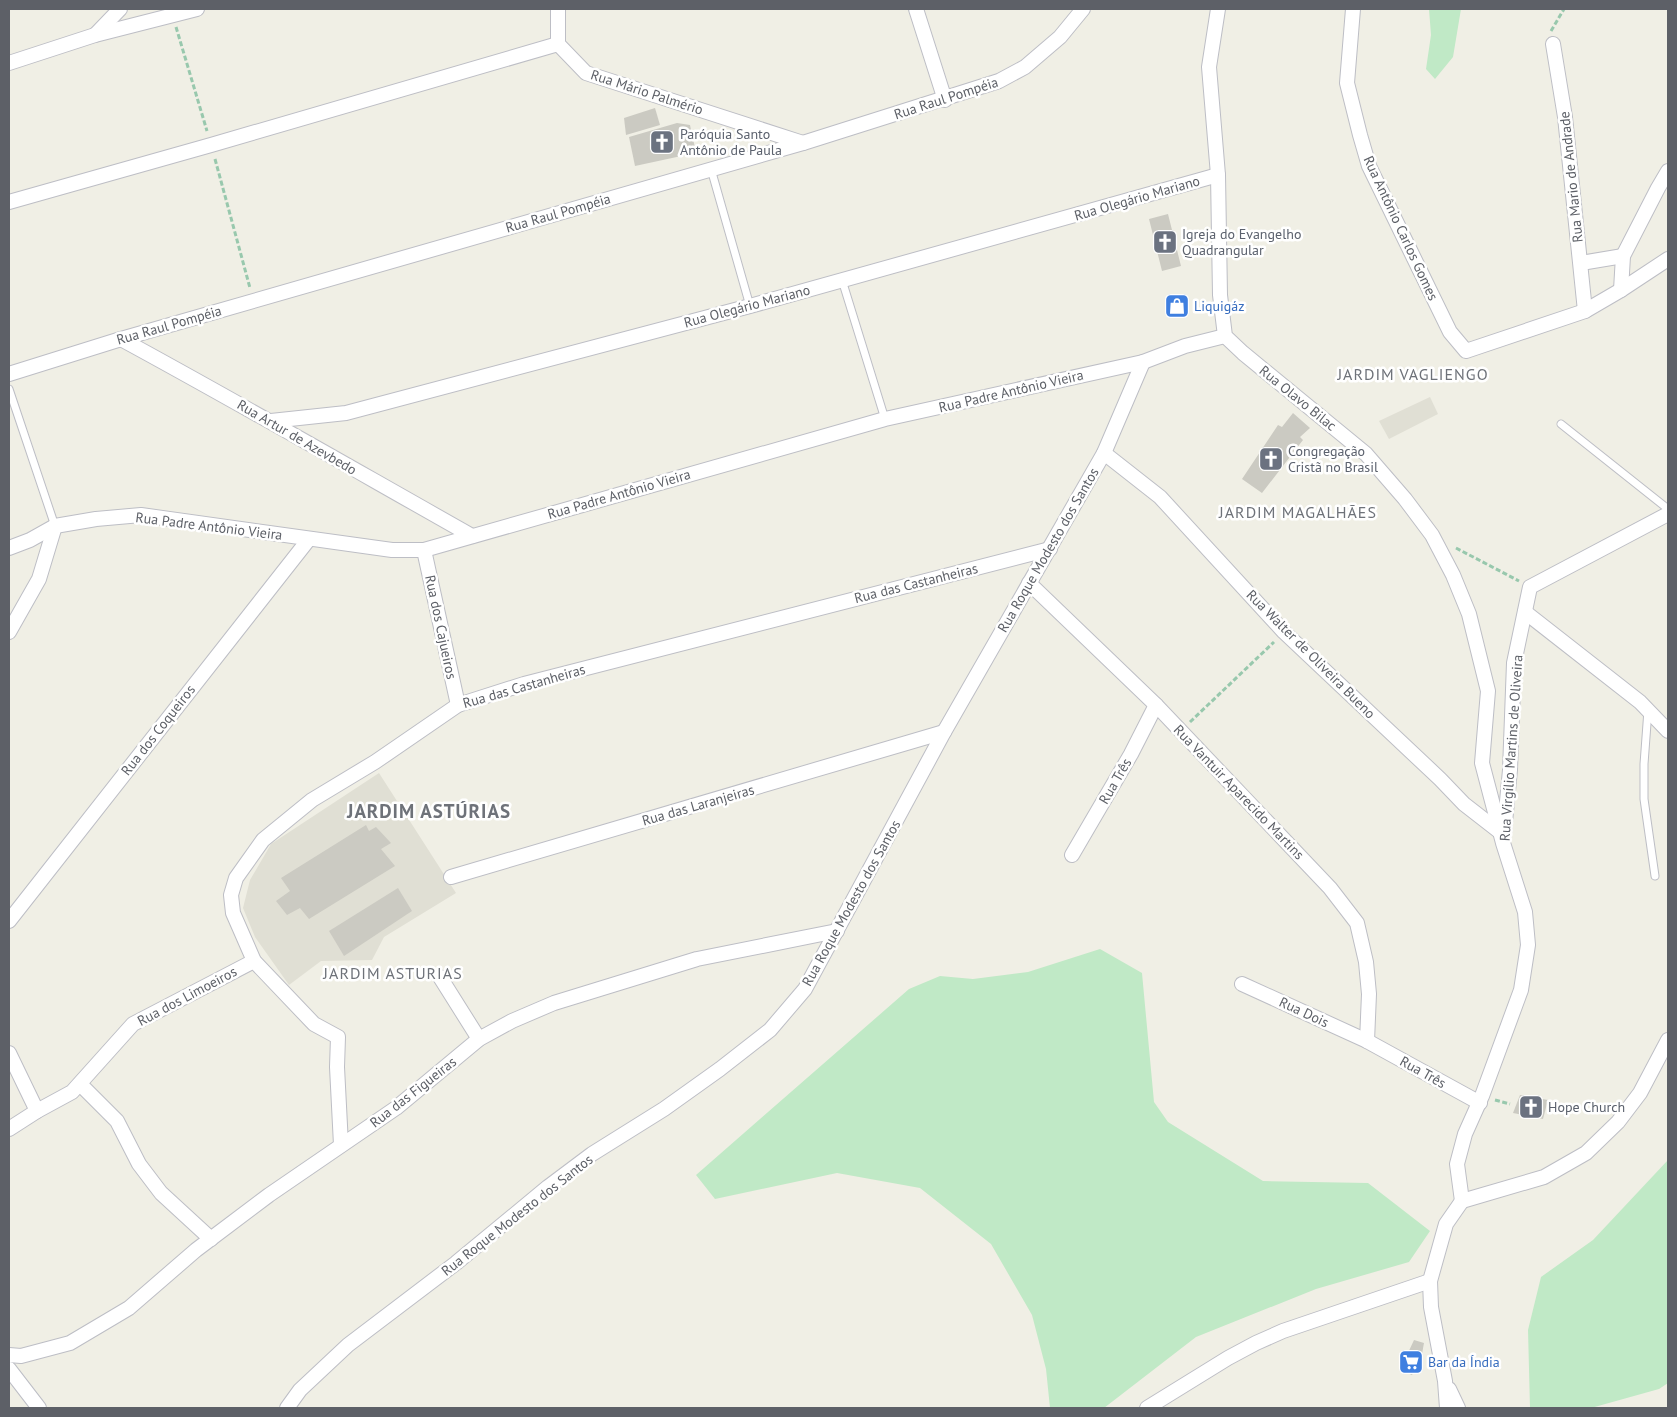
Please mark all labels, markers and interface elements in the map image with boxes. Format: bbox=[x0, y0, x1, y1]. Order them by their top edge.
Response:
street label: Rua Mário Palmério bbox=[589, 65, 705, 119]
street label: Rua Raul Pompéia bbox=[892, 73, 1000, 123]
street label: Rua Mario de Andrade bbox=[1555, 110, 1587, 244]
place label: Paróquia Santo Antônio de Paula bbox=[680, 125, 782, 159]
church icon: Paróquia Santo Antônio de Paula bbox=[649, 129, 675, 155]
street label: Rua Antônio Carlos Gomes bbox=[1360, 153, 1443, 303]
street label: Rua Olegário Mariano bbox=[1072, 171, 1202, 225]
street label: Rua Raul Pompéia bbox=[503, 189, 613, 237]
place label: Igreja do Evangelho Quadrangular bbox=[1182, 225, 1301, 259]
church icon: Igreja do Evangelho Quadrangular bbox=[1152, 229, 1178, 255]
street label: Rua Olegário Mariano bbox=[682, 280, 812, 332]
shop icon: Liquigáz bbox=[1164, 293, 1190, 319]
place label: Liquigáz bbox=[1194, 297, 1245, 315]
street label: Rua Raul Pompéia bbox=[114, 301, 224, 349]
street label: Rua Olavo Bilac bbox=[1256, 361, 1340, 435]
district label: JARDIM VAGLIENGO bbox=[1336, 364, 1489, 384]
street label: Rua Padre Antônio Vieira bbox=[937, 366, 1085, 416]
street label: Rua Artur de Azevbedo bbox=[234, 395, 360, 479]
place label: Congregação Cristã no Brasil bbox=[1288, 442, 1378, 476]
church icon: Congregação Cristã no Brasil bbox=[1258, 446, 1284, 472]
street label: Rua Roque Modesto dos Santos bbox=[993, 464, 1103, 636]
street label: Rua Padre Antônio Vieira bbox=[545, 465, 693, 523]
district label: JARDIM MAGALHÃES bbox=[1218, 502, 1377, 522]
street label: Rua Padre Antônio Vieira bbox=[135, 508, 284, 544]
street label: Rua das Castanheiras bbox=[852, 559, 980, 607]
street label: Rua dos Cajueiros bbox=[421, 573, 461, 681]
street label: Rua Walter de Oliveira Bueno bbox=[1243, 586, 1379, 722]
street label: Rua Virgílio Martins de Oliveira bbox=[1496, 654, 1526, 842]
street label: Rua das Castanheiras bbox=[461, 660, 587, 712]
street label: Rua dos Coqueiros bbox=[117, 681, 199, 779]
street label: Rua Vantuir Aparecido Martins bbox=[1170, 721, 1308, 863]
street label: Rua Três bbox=[1095, 755, 1135, 807]
street label: Rua das Laranjeiras bbox=[640, 780, 756, 830]
district label: JARDIM ASTÚRIAS bbox=[346, 799, 511, 823]
street label: Rua Roque Modesto dos Santos bbox=[798, 817, 904, 989]
street label: Rua dos Limoeiros bbox=[134, 962, 240, 1030]
district label: JARDIM ASTURIAS bbox=[322, 963, 463, 983]
street label: Rua Dois bbox=[1276, 993, 1332, 1031]
street label: Rua Três bbox=[1397, 1052, 1449, 1092]
street label: Rua das Figueiras bbox=[366, 1053, 460, 1131]
church icon: Hope Church bbox=[1518, 1094, 1544, 1120]
place label: Hope Church bbox=[1548, 1098, 1625, 1116]
street label: Rua Roque Modesto dos Santos bbox=[438, 1150, 596, 1280]
supermarket icon: Bar da Índia bbox=[1398, 1349, 1424, 1375]
place label: Bar da Índia bbox=[1428, 1353, 1500, 1371]

